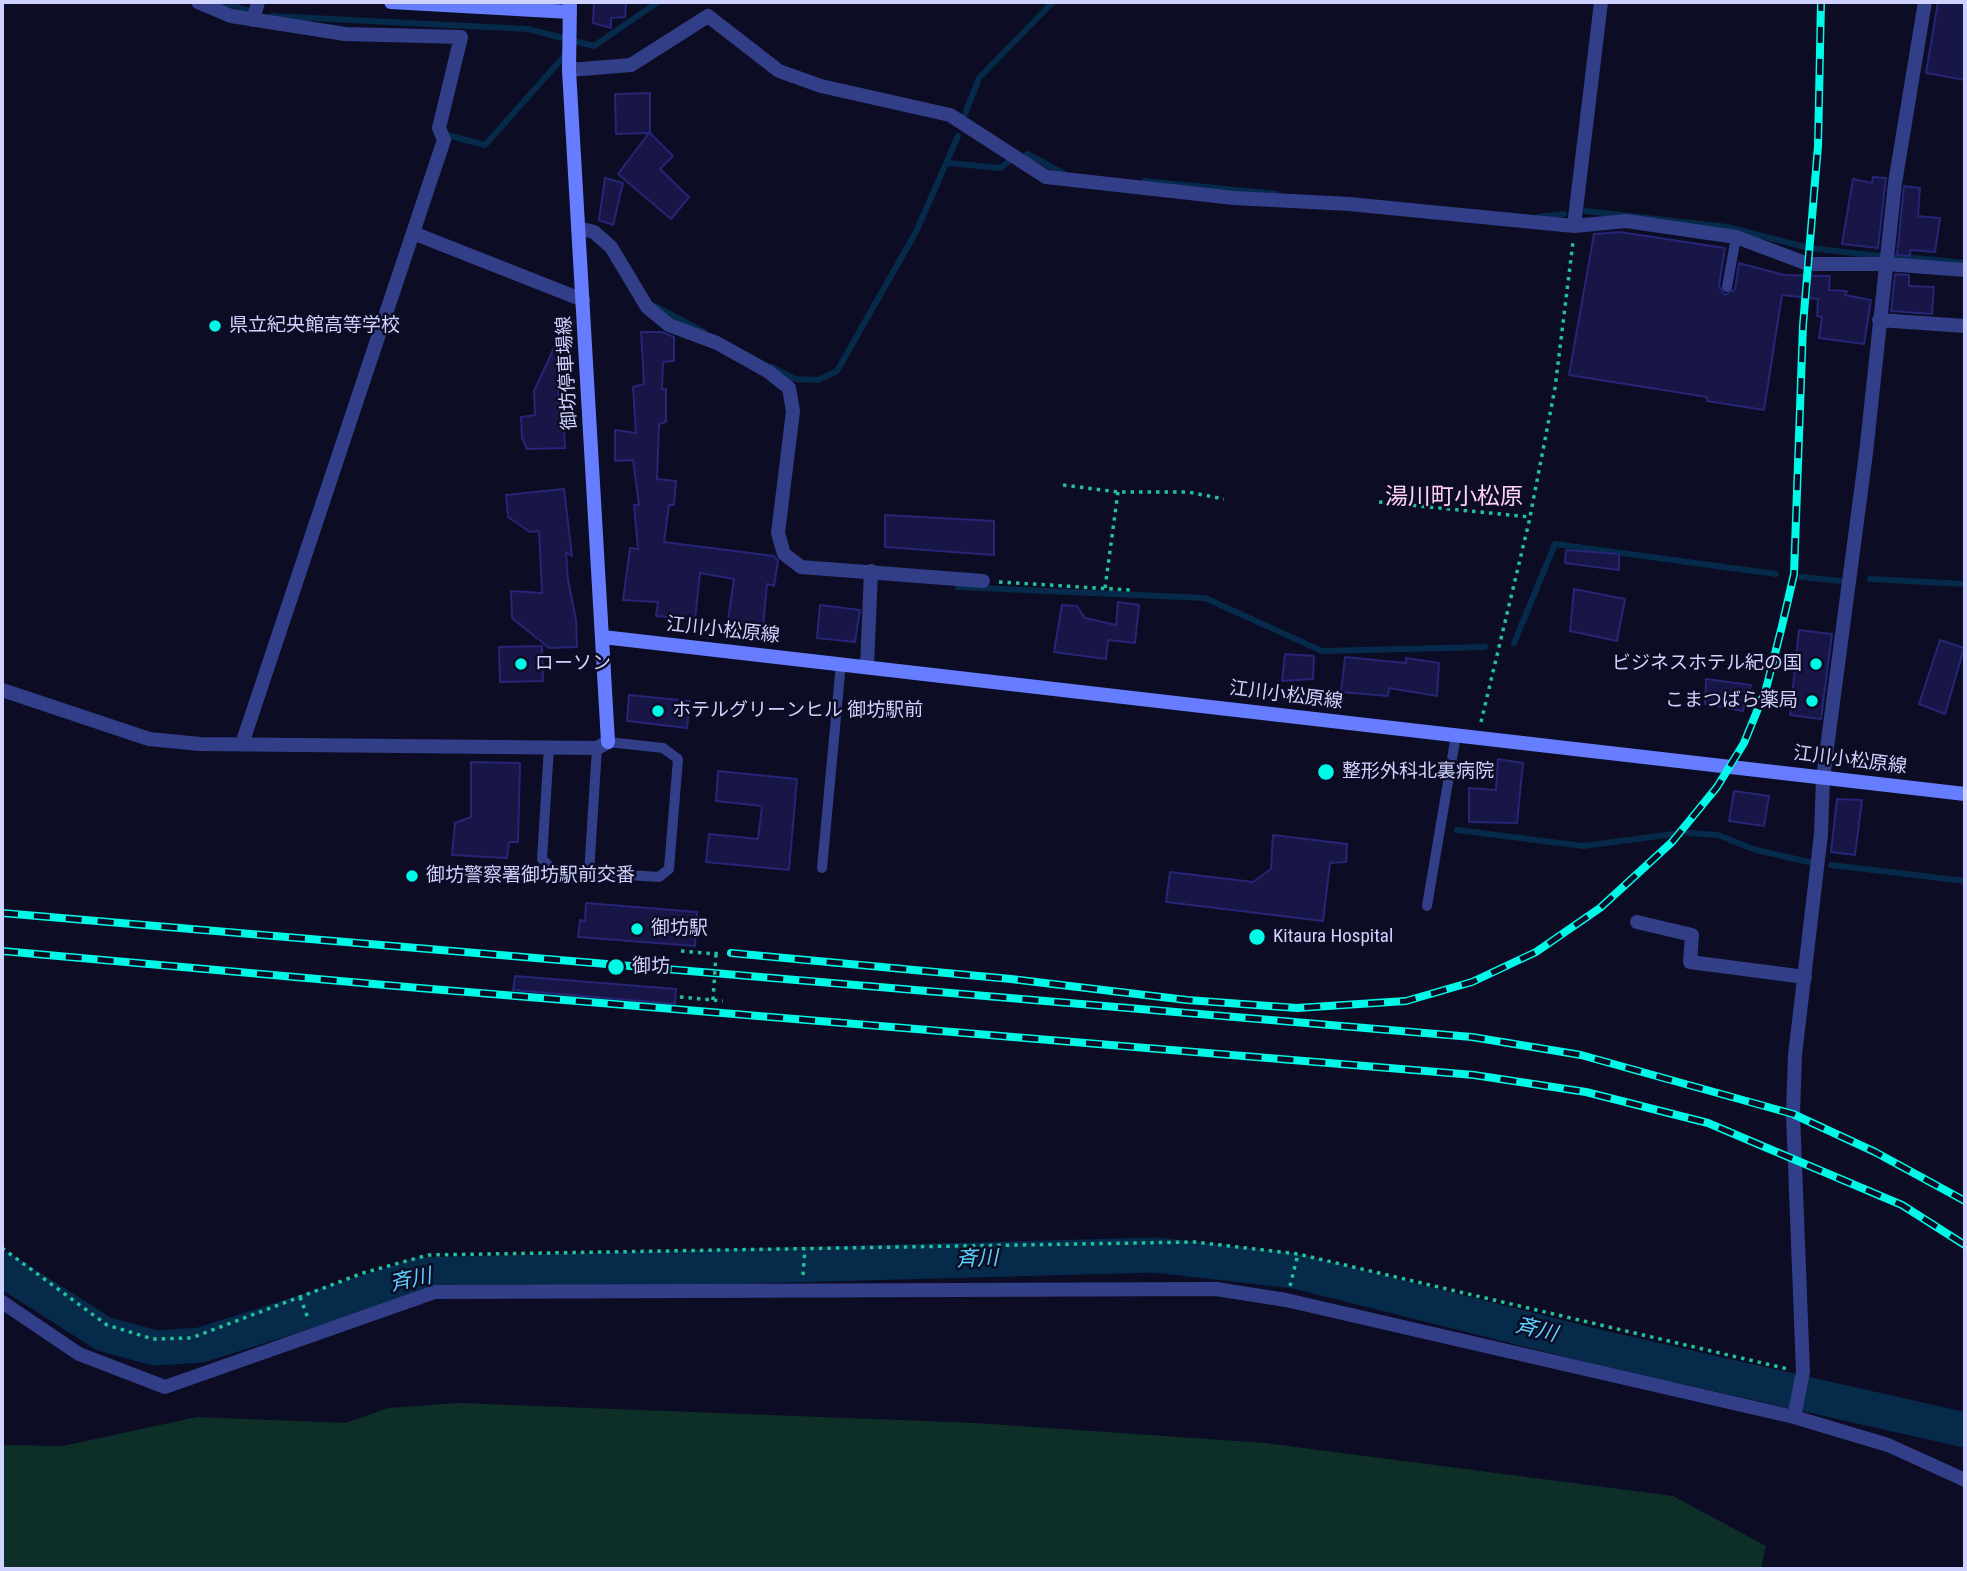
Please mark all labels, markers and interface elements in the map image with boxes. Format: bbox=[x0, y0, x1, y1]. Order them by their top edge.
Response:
place label: 県立紀央館高等学校 bbox=[229, 315, 400, 337]
street label: 御坊停車場線 bbox=[554, 315, 582, 431]
marker: 県立紀央館高等学校 bbox=[207, 318, 223, 334]
district label: 湯川町小松原 bbox=[1385, 484, 1523, 512]
street label: 江川小松原線 bbox=[665, 614, 781, 648]
place label: ローソン bbox=[535, 653, 611, 675]
place label: ビジネスホテル紀の国 bbox=[1612, 653, 1802, 675]
marker: ローソン bbox=[513, 656, 529, 672]
marker: ビジネスホテル紀の国 bbox=[1808, 656, 1824, 672]
street label: 江川小松原線 bbox=[1228, 678, 1344, 714]
place label: こまつばら薬局 bbox=[1665, 690, 1798, 712]
marker: こまつばら薬局 bbox=[1804, 693, 1820, 709]
place label: ホテルグリーンヒル 御坊駅前 bbox=[672, 700, 923, 722]
marker: ホテルグリーンヒル 御坊駅前 bbox=[650, 703, 666, 719]
street label: 江川小松原線 bbox=[1792, 743, 1908, 779]
place label: 整形外科北裏病院 bbox=[1342, 761, 1494, 783]
marker: 整形外科北裏病院 bbox=[1316, 762, 1336, 782]
place label: 御坊警察署御坊駅前交番 bbox=[426, 865, 635, 887]
marker: 御坊警察署御坊駅前交番 bbox=[404, 868, 420, 884]
place label: 御坊駅 bbox=[651, 918, 708, 940]
marker: 御坊駅 bbox=[629, 921, 645, 937]
place label: Kitaura Hospital bbox=[1273, 926, 1393, 948]
marker: Kitaura Hospital bbox=[1247, 927, 1267, 947]
place label: 御坊 bbox=[632, 956, 670, 978]
marker: 御坊 bbox=[606, 957, 626, 977]
water label: 斉川 bbox=[956, 1247, 998, 1273]
water label: 斉川 bbox=[388, 1264, 434, 1298]
water label: 斉川 bbox=[1513, 1314, 1559, 1348]

